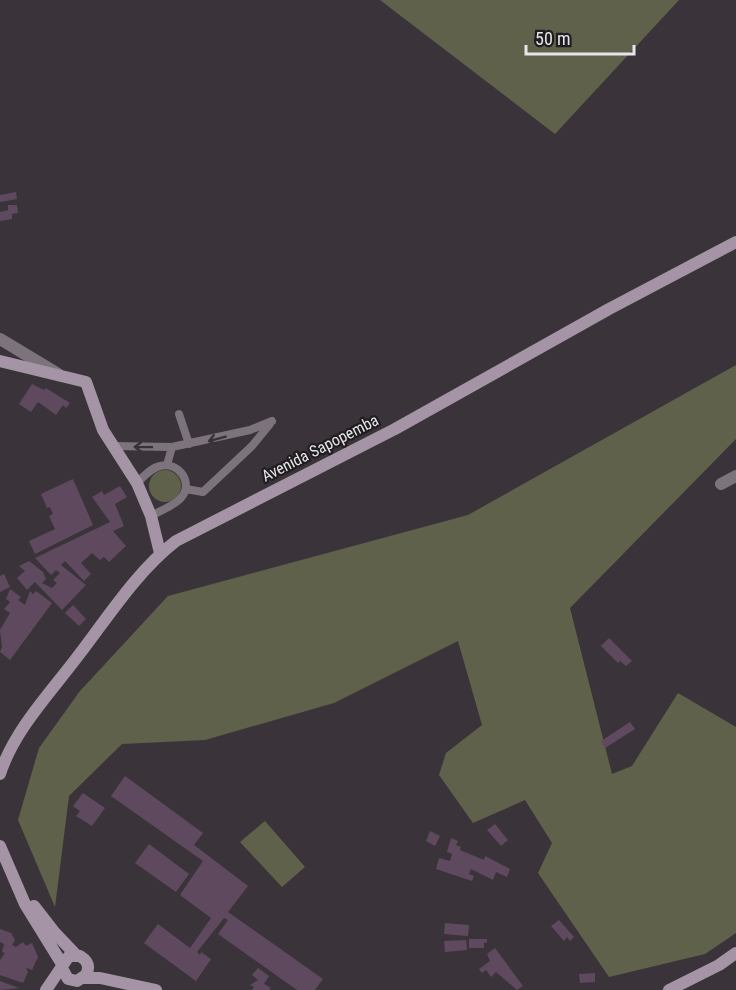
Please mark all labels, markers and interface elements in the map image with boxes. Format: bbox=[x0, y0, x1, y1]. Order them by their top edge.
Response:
scale bar bbox=[526, 18, 634, 56]
text: 50 m bbox=[535, 28, 570, 49]
street label: Avenida Sapopemba bbox=[258, 410, 382, 486]
one-way arrow bbox=[207, 433, 226, 445]
one-way arrow bbox=[133, 441, 153, 453]

